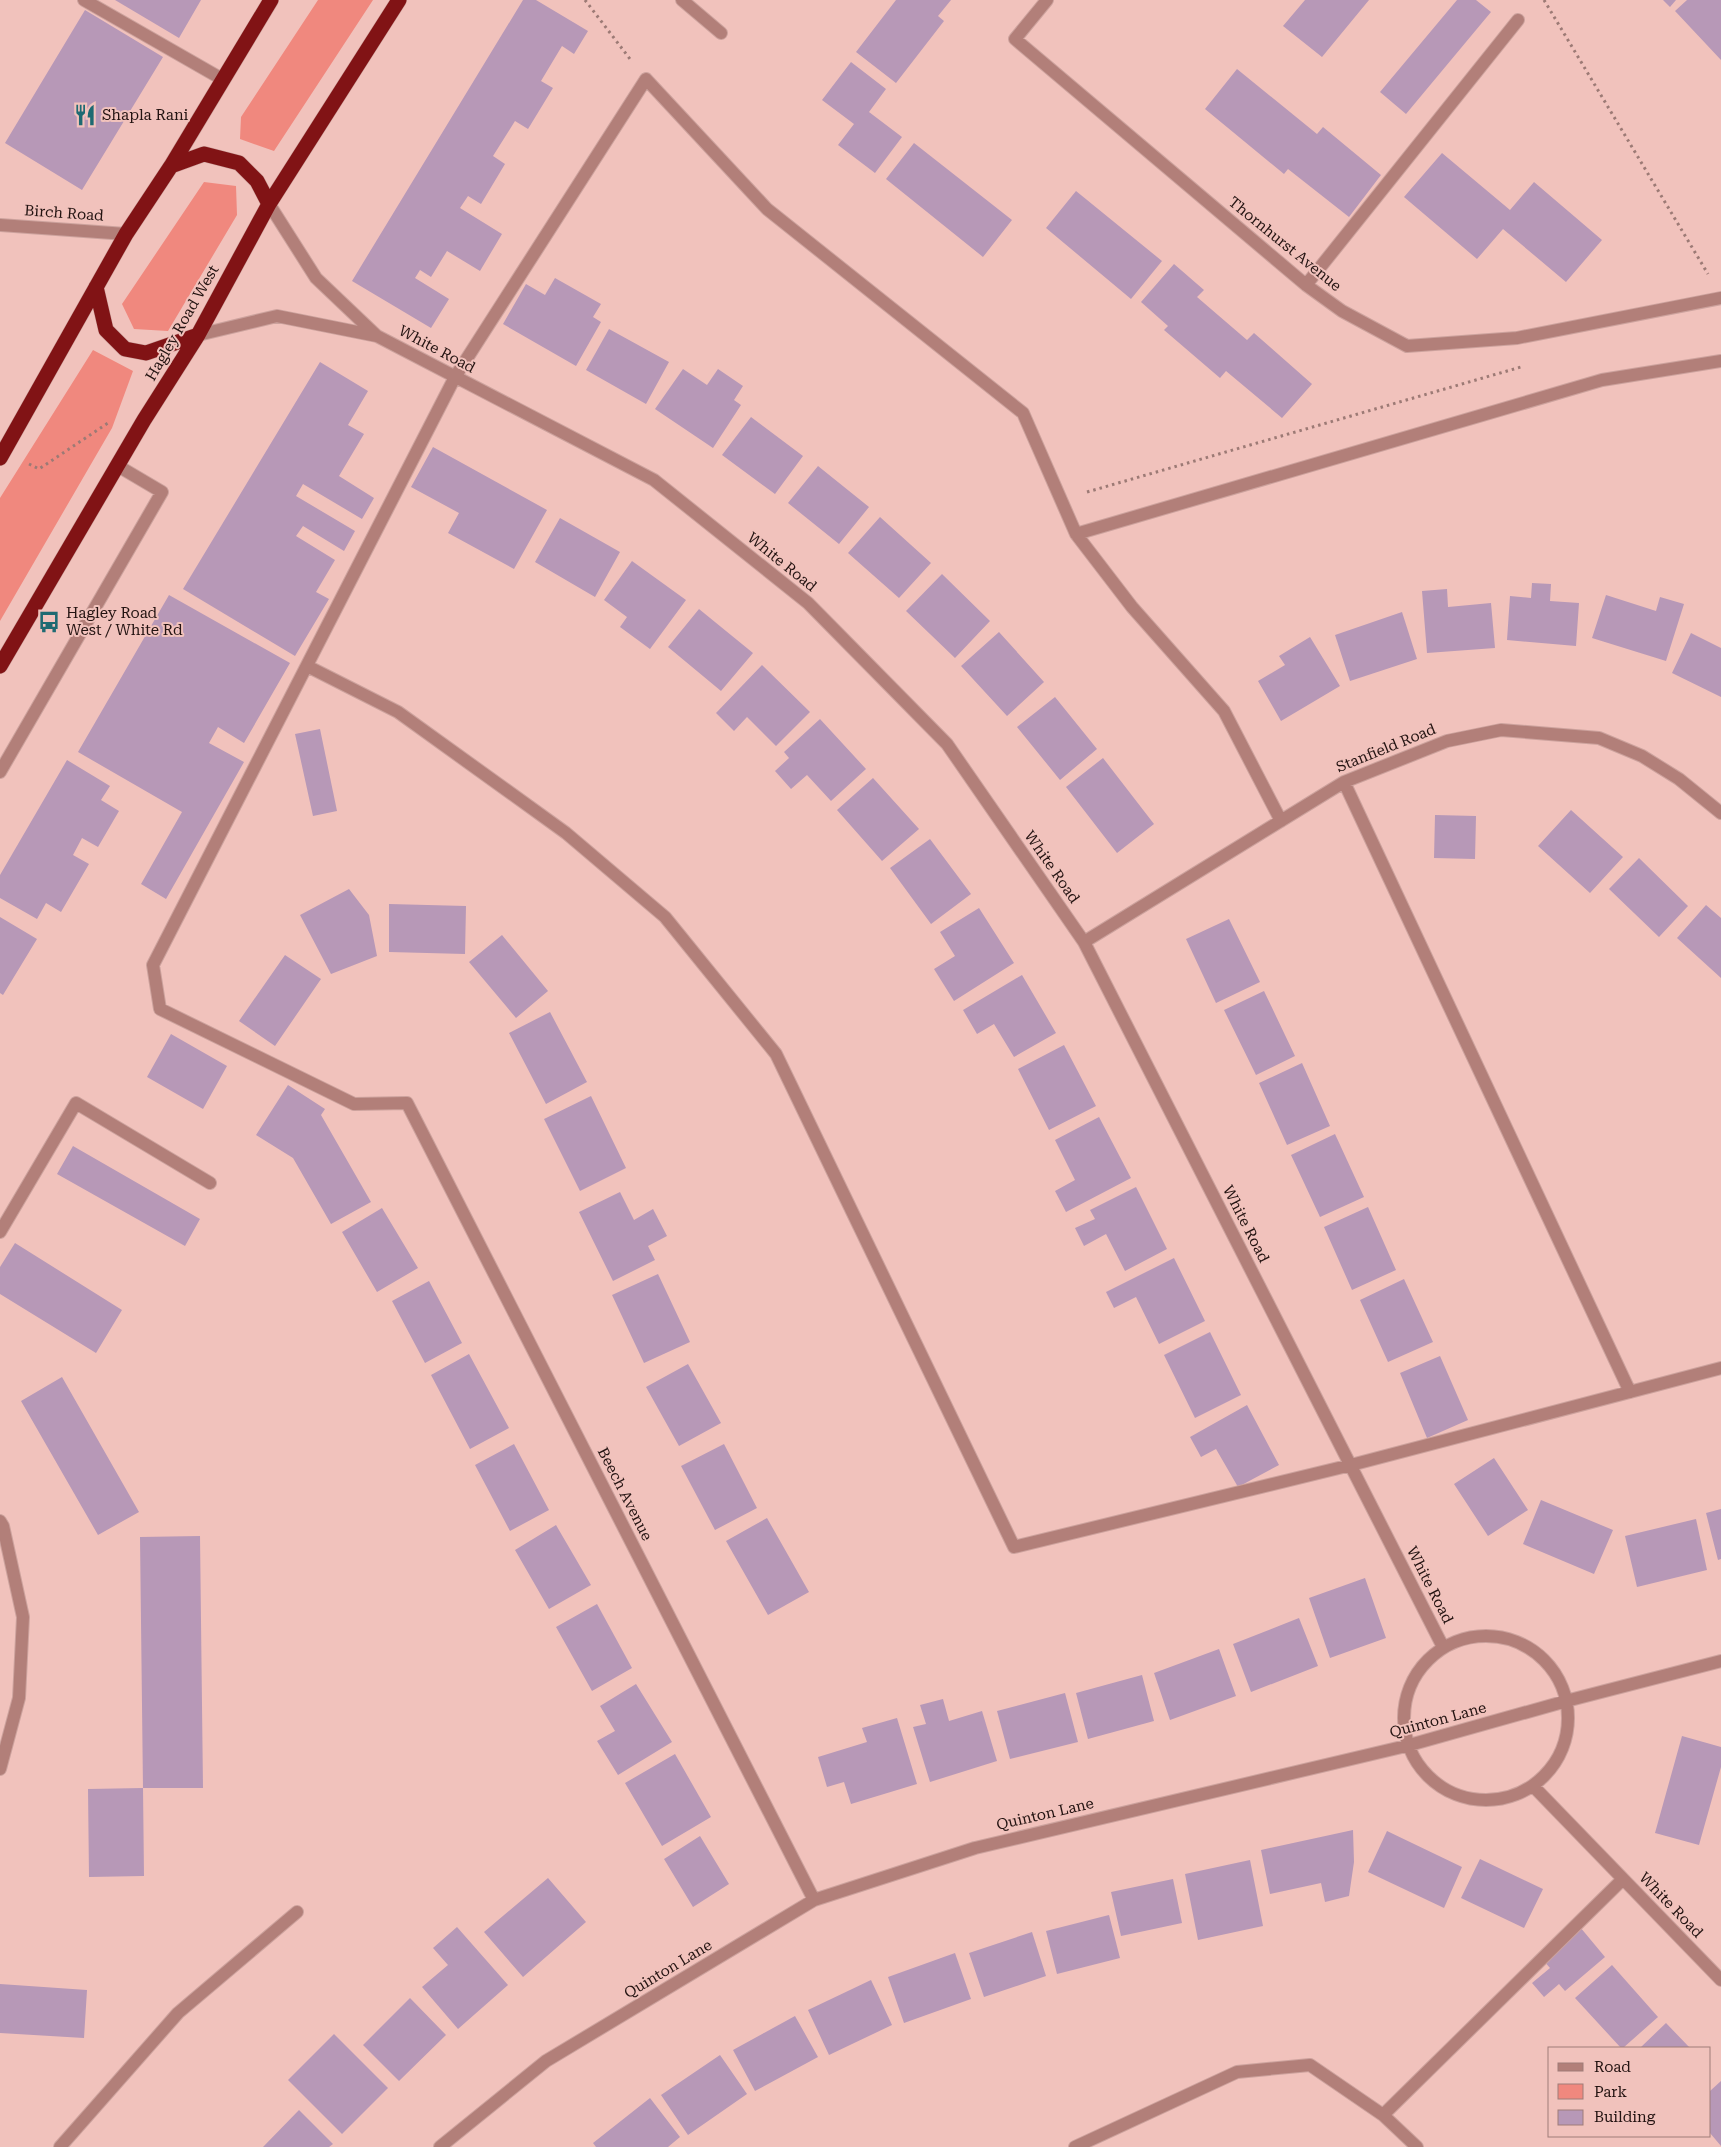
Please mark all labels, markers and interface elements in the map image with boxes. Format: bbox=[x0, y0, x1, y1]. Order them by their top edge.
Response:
restaurant icon: Shapla Rani bbox=[72, 102, 98, 128]
place label: Shapla Rani bbox=[102, 106, 189, 124]
street label: Thornhurst Avenue bbox=[1225, 193, 1345, 295]
street label: Birch Road bbox=[24, 201, 105, 225]
street label: Hagley Road West bbox=[142, 262, 223, 384]
street label: White Road bbox=[396, 321, 479, 377]
street label: White Road bbox=[744, 529, 821, 596]
place label: Hagley Road West / White Rd bbox=[66, 604, 183, 639]
bus stop icon: Hagley Road West / White Rd bbox=[36, 609, 62, 635]
street label: Stanfield Road bbox=[1334, 720, 1439, 776]
street label: White Road bbox=[1020, 827, 1084, 907]
street label: White Road bbox=[1219, 1182, 1273, 1266]
street label: Beech Avenue bbox=[594, 1444, 656, 1544]
street label: White Road bbox=[1403, 1543, 1457, 1627]
street label: Quinton Lane bbox=[1388, 1698, 1488, 1742]
street label: Quinton Lane bbox=[995, 1794, 1095, 1834]
street label: White Road bbox=[1635, 1868, 1707, 1942]
street label: Quinton Lane bbox=[621, 1936, 715, 2002]
legend bbox=[1548, 2047, 1711, 2137]
text: Road bbox=[1594, 2058, 1631, 2076]
text: Park bbox=[1594, 2083, 1628, 2101]
text: Building bbox=[1594, 2108, 1656, 2126]

